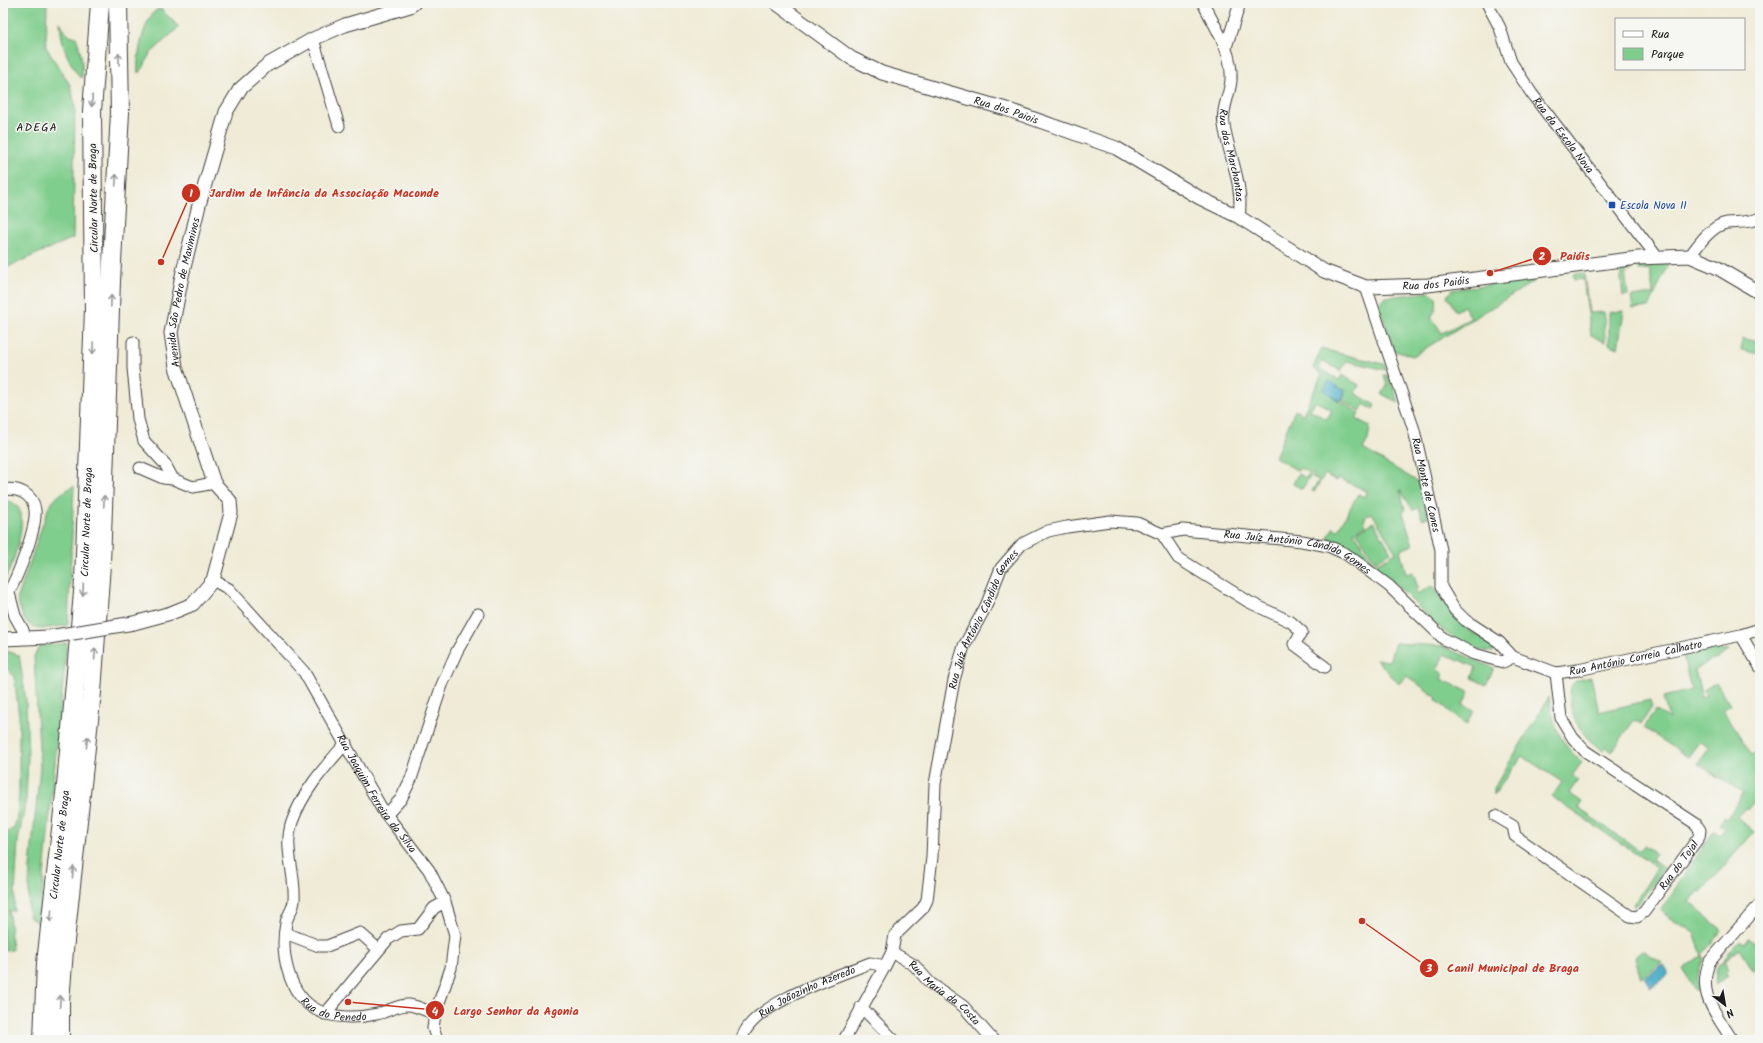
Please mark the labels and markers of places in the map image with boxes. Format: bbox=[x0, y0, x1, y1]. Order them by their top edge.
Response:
callout: Jardim de Infância da Associação Maconde bbox=[181, 181, 447, 205]
place label: Escola Nova II bbox=[1620, 197, 1687, 215]
marker: Escola Nova II bbox=[1607, 200, 1617, 210]
callout: Paióis bbox=[1532, 244, 1598, 268]
callout: Canil Municipal de Braga bbox=[1419, 956, 1587, 980]
callout: Largo Senhor da Agonia bbox=[425, 998, 586, 1022]

